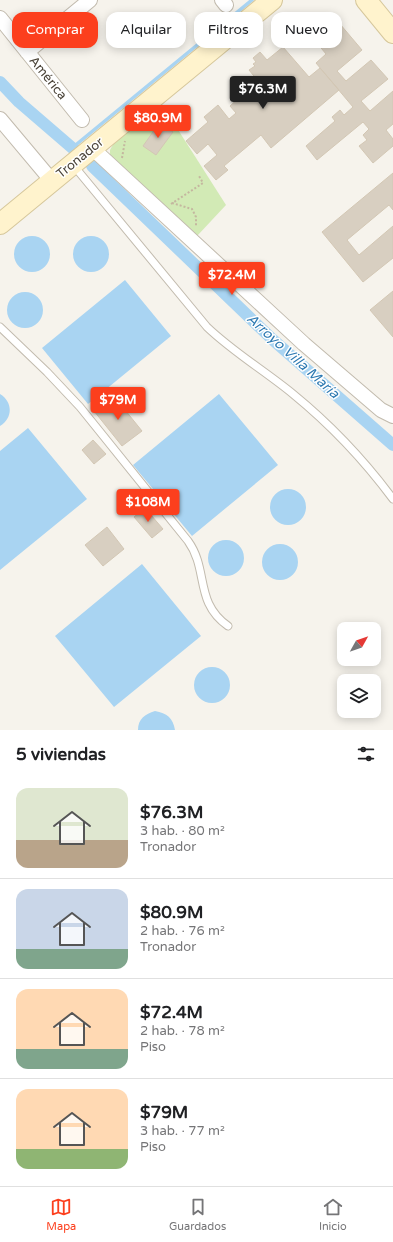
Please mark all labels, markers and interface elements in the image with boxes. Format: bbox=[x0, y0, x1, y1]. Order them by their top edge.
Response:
chip: Comprar bbox=[12, 12, 98, 48]
chip: Alquilar bbox=[106, 12, 186, 48]
chip: Filtros bbox=[194, 12, 263, 48]
chip: Nuevo bbox=[271, 12, 342, 48]
street label: América bbox=[26, 53, 70, 103]
pin: $76.3M bbox=[230, 76, 296, 110]
text: $76.3M bbox=[239, 81, 287, 97]
pin: $80.9M bbox=[125, 105, 191, 139]
text: $80.9M bbox=[134, 110, 182, 126]
street label: Tronador bbox=[53, 134, 107, 182]
pin: $72.4M bbox=[199, 262, 265, 296]
text: $72.4M bbox=[208, 267, 256, 283]
water label: Arroyo Villa María bbox=[243, 310, 344, 403]
pin: $79M bbox=[94, 387, 142, 421]
text: $79M bbox=[100, 392, 136, 408]
pin: $108M bbox=[120, 489, 176, 523]
text: $108M bbox=[125, 494, 171, 510]
north arrow bbox=[337, 622, 381, 666]
map controls bbox=[337, 622, 381, 718]
button: layers bbox=[337, 674, 381, 718]
icon: filters bbox=[355, 743, 377, 765]
text: 5 viviendas bbox=[16, 744, 106, 765]
text: $76.3M bbox=[140, 802, 203, 823]
icon: home bbox=[48, 804, 96, 852]
text: 3 hab. · 80 m² bbox=[140, 823, 225, 839]
text: Tronador bbox=[140, 839, 196, 855]
text: $80.9M bbox=[140, 902, 203, 923]
icon: home bbox=[48, 905, 96, 953]
text: 2 hab. · 76 m² bbox=[140, 923, 225, 939]
text: Tronador bbox=[140, 939, 196, 955]
text: $72.4M bbox=[140, 1002, 203, 1023]
icon: home bbox=[48, 1005, 96, 1053]
text: 2 hab. · 78 m² bbox=[140, 1023, 225, 1039]
text: Piso bbox=[140, 1039, 166, 1055]
text: $79M bbox=[140, 1102, 188, 1123]
icon: home bbox=[48, 1105, 96, 1153]
text: 3 hab. · 77 m² bbox=[140, 1123, 225, 1139]
text: Piso bbox=[140, 1139, 166, 1155]
tab: Mapa bbox=[46, 1196, 76, 1233]
tab: Guardados bbox=[169, 1196, 226, 1233]
tab: Inicio bbox=[319, 1196, 347, 1233]

